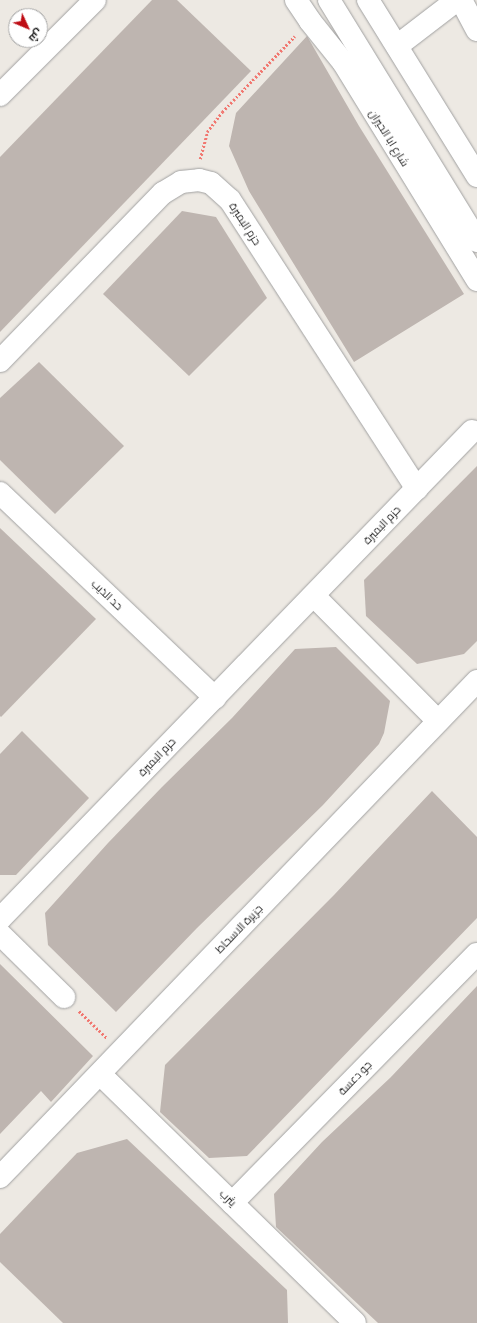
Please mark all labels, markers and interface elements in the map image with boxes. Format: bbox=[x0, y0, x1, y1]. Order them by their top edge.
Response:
north arrow bbox=[8, 8, 48, 48]
text: ش bbox=[26, 26, 46, 46]
street label: شارع ابا الحيران bbox=[366, 107, 412, 169]
street label: حزم البمبرة bbox=[226, 200, 264, 248]
street label: حزم البمبرة bbox=[361, 503, 403, 547]
street label: حد الذيب bbox=[89, 577, 125, 613]
street label: حزم البمبرة bbox=[136, 735, 178, 779]
street label: جزيرة الاسحاط bbox=[212, 902, 266, 956]
street label: جو دعسة bbox=[336, 1058, 374, 1098]
street label: يثرب bbox=[217, 1187, 239, 1209]

